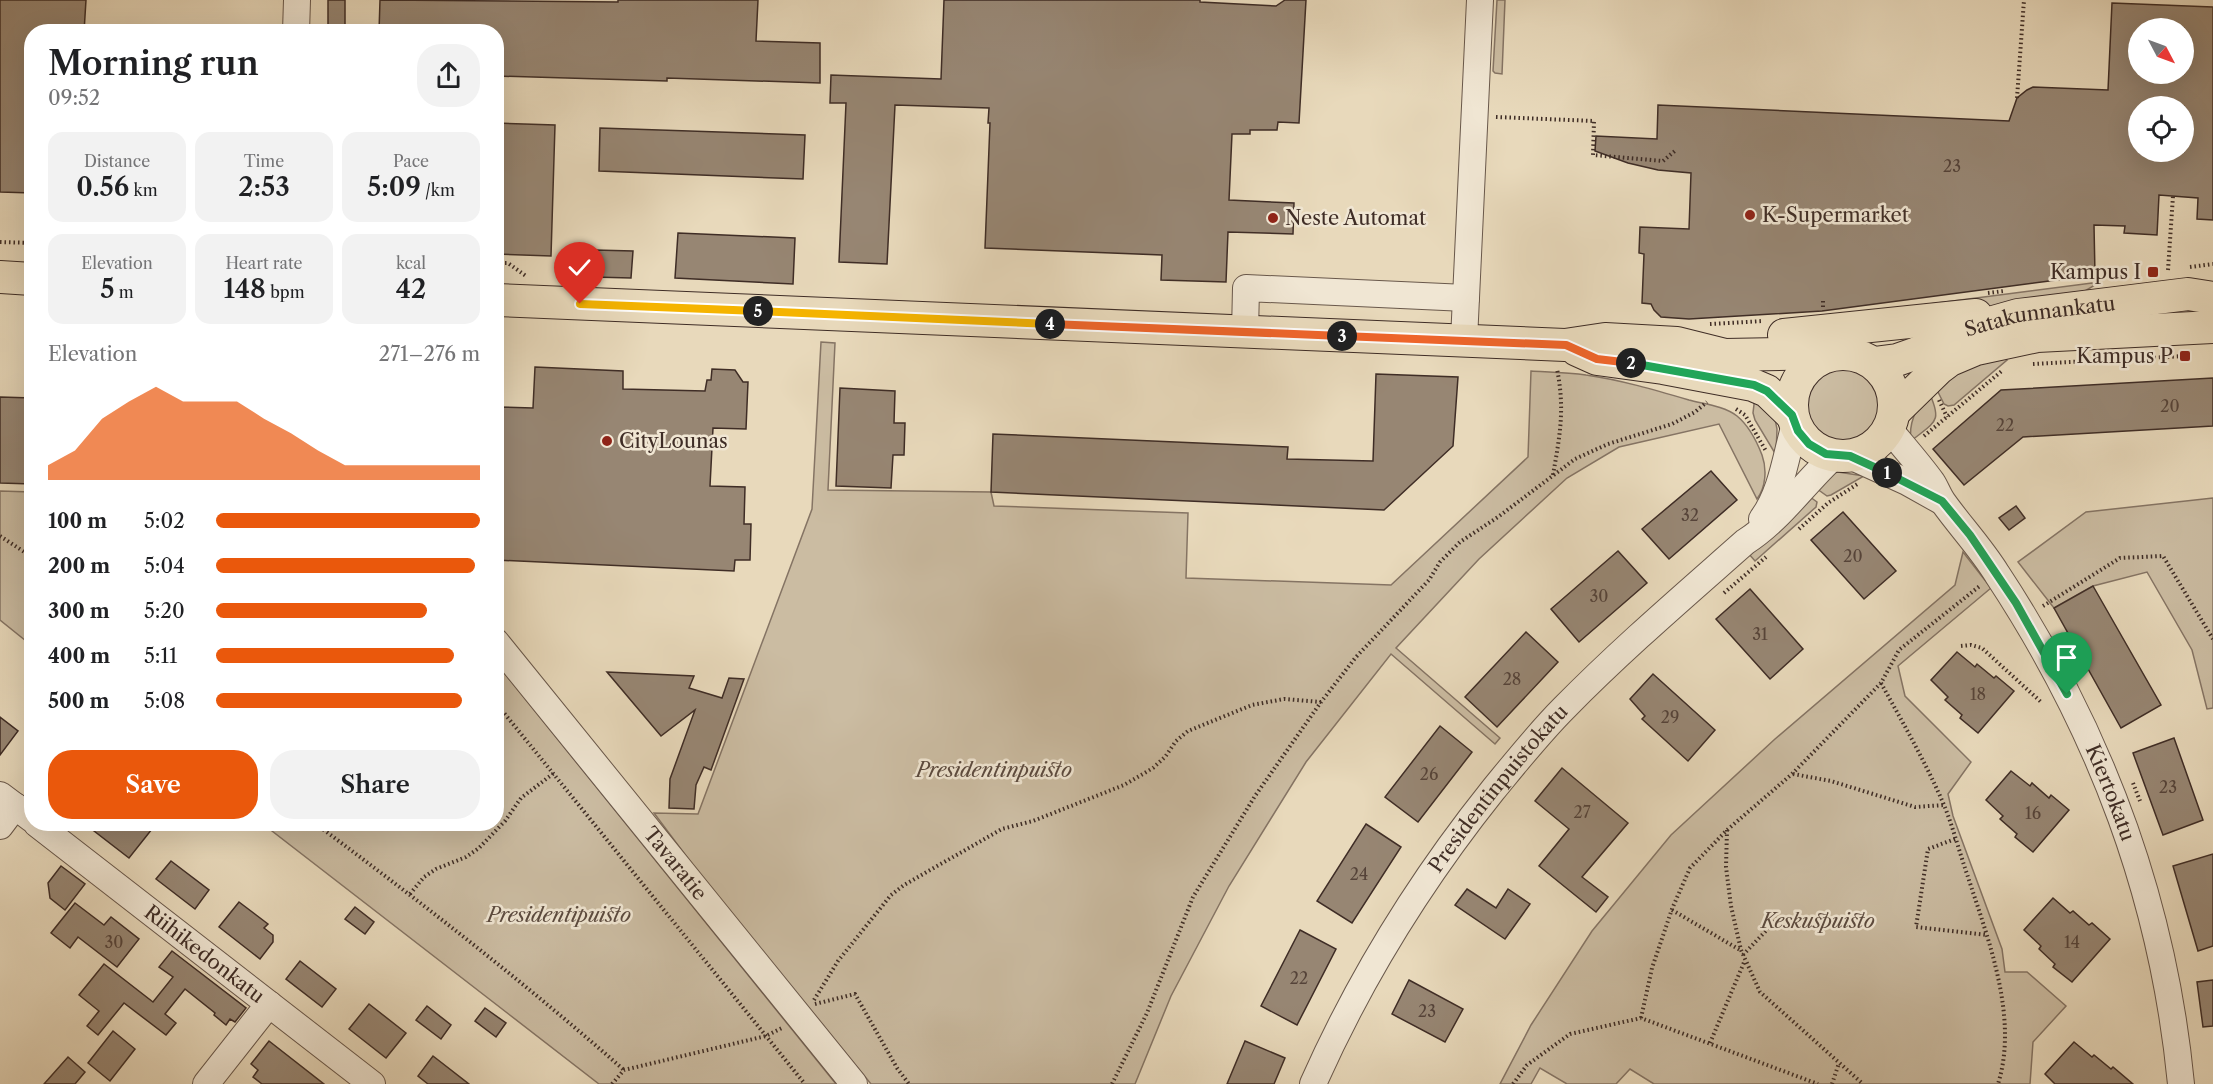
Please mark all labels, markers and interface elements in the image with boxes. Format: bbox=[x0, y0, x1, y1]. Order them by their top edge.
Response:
north arrow bbox=[2128, 18, 2194, 84]
map controls bbox=[2128, 18, 2194, 162]
text: Morning run bbox=[48, 43, 259, 84]
button: share bbox=[417, 44, 480, 107]
text: 09:52 bbox=[48, 86, 100, 110]
button: locate bbox=[2128, 96, 2194, 162]
text: Distance bbox=[84, 151, 150, 171]
text: Time bbox=[244, 151, 284, 171]
text: Pace bbox=[393, 151, 429, 171]
house number: 23 bbox=[1943, 156, 1961, 176]
text: 0.56 bbox=[76, 171, 129, 203]
text: 2:53 bbox=[238, 171, 290, 203]
text: 5:09 bbox=[367, 171, 421, 203]
text: km bbox=[129, 180, 158, 200]
text: /km bbox=[421, 180, 455, 200]
place label: K-Supermarket bbox=[1762, 203, 1909, 227]
place label: Neste Automat bbox=[1285, 206, 1426, 230]
marker: K-Supermarket bbox=[1743, 208, 1757, 222]
marker: Neste Automat bbox=[1266, 211, 1280, 225]
pin bbox=[554, 242, 605, 304]
icon: check bbox=[563, 251, 596, 284]
text: Elevation bbox=[81, 253, 153, 273]
text: Heart rate bbox=[225, 253, 303, 273]
text: kcal bbox=[396, 253, 426, 273]
place label: Kampus I bbox=[2050, 260, 2141, 284]
marker: Kampus I bbox=[2146, 265, 2160, 279]
text: 5 bbox=[100, 273, 115, 305]
text: 148 bbox=[223, 273, 266, 305]
text: 42 bbox=[396, 273, 426, 305]
text: m bbox=[115, 282, 134, 302]
text: bpm bbox=[266, 282, 305, 302]
street label: Satakunnankatu bbox=[1961, 291, 2117, 342]
pin: 5 bbox=[743, 296, 773, 326]
text: 5 bbox=[754, 301, 762, 321]
pin: 4 bbox=[1035, 309, 1065, 339]
text: 4 bbox=[1045, 314, 1055, 334]
pin: 3 bbox=[1327, 321, 1357, 351]
text: 3 bbox=[1337, 326, 1347, 346]
text: Elevation bbox=[48, 342, 137, 366]
text: 271–276 m bbox=[379, 342, 480, 366]
place label: Kampus P bbox=[2076, 344, 2173, 368]
pin: 2 bbox=[1616, 348, 1646, 378]
marker: Kampus P bbox=[2178, 349, 2192, 363]
text: 2 bbox=[1626, 353, 1636, 373]
house number: 20 bbox=[2160, 396, 2180, 416]
house number: 22 bbox=[1996, 415, 2014, 435]
place label: CityLounas bbox=[619, 429, 728, 453]
marker: CityLounas bbox=[600, 434, 614, 448]
pin: 1 bbox=[1872, 458, 1902, 488]
text: 1 bbox=[1883, 463, 1891, 483]
house number: 32 bbox=[1681, 505, 1699, 525]
text: 100 m bbox=[48, 509, 107, 533]
text: 5:02 bbox=[144, 509, 185, 533]
house number: 20 bbox=[1843, 546, 1863, 566]
text: 200 m bbox=[48, 554, 110, 578]
text: 5:04 bbox=[144, 554, 185, 578]
house number: 30 bbox=[1590, 586, 1608, 606]
text: 300 m bbox=[48, 599, 110, 623]
text: 5:20 bbox=[144, 599, 185, 623]
house number: 31 bbox=[1752, 624, 1768, 644]
pin bbox=[2041, 632, 2092, 694]
icon: arrive bbox=[2050, 641, 2083, 674]
text: 400 m bbox=[48, 644, 110, 668]
text: 5:11 bbox=[144, 644, 177, 668]
house number: 28 bbox=[1503, 669, 1521, 689]
house number: 18 bbox=[1970, 684, 1986, 704]
text: 500 m bbox=[48, 689, 109, 713]
text: 5:08 bbox=[144, 689, 185, 713]
street label: Presidentinpuistokatu bbox=[1423, 699, 1573, 877]
house number: 29 bbox=[1661, 707, 1679, 727]
street label: Kiertokatu bbox=[2081, 741, 2140, 844]
button: Save bbox=[48, 750, 258, 819]
button: Share bbox=[270, 750, 480, 819]
park label: Presidentinpuisto bbox=[914, 758, 1072, 782]
house number: 26 bbox=[1420, 764, 1438, 784]
house number: 23 bbox=[2159, 777, 2177, 797]
house number: 27 bbox=[1573, 802, 1591, 822]
house number: 16 bbox=[2025, 803, 2041, 823]
street label: Tavaratie bbox=[639, 822, 712, 905]
house number: 24 bbox=[1350, 864, 1368, 884]
street label: Riihikedonkatu bbox=[140, 900, 269, 1008]
park label: Presidentipuisto bbox=[485, 903, 631, 927]
park label: Keskuspuisto bbox=[1759, 909, 1875, 933]
house number: 30 bbox=[105, 932, 123, 952]
house number: 14 bbox=[2064, 932, 2080, 952]
house number: 22 bbox=[1290, 968, 1308, 988]
house number: 23 bbox=[1418, 1001, 1436, 1021]

